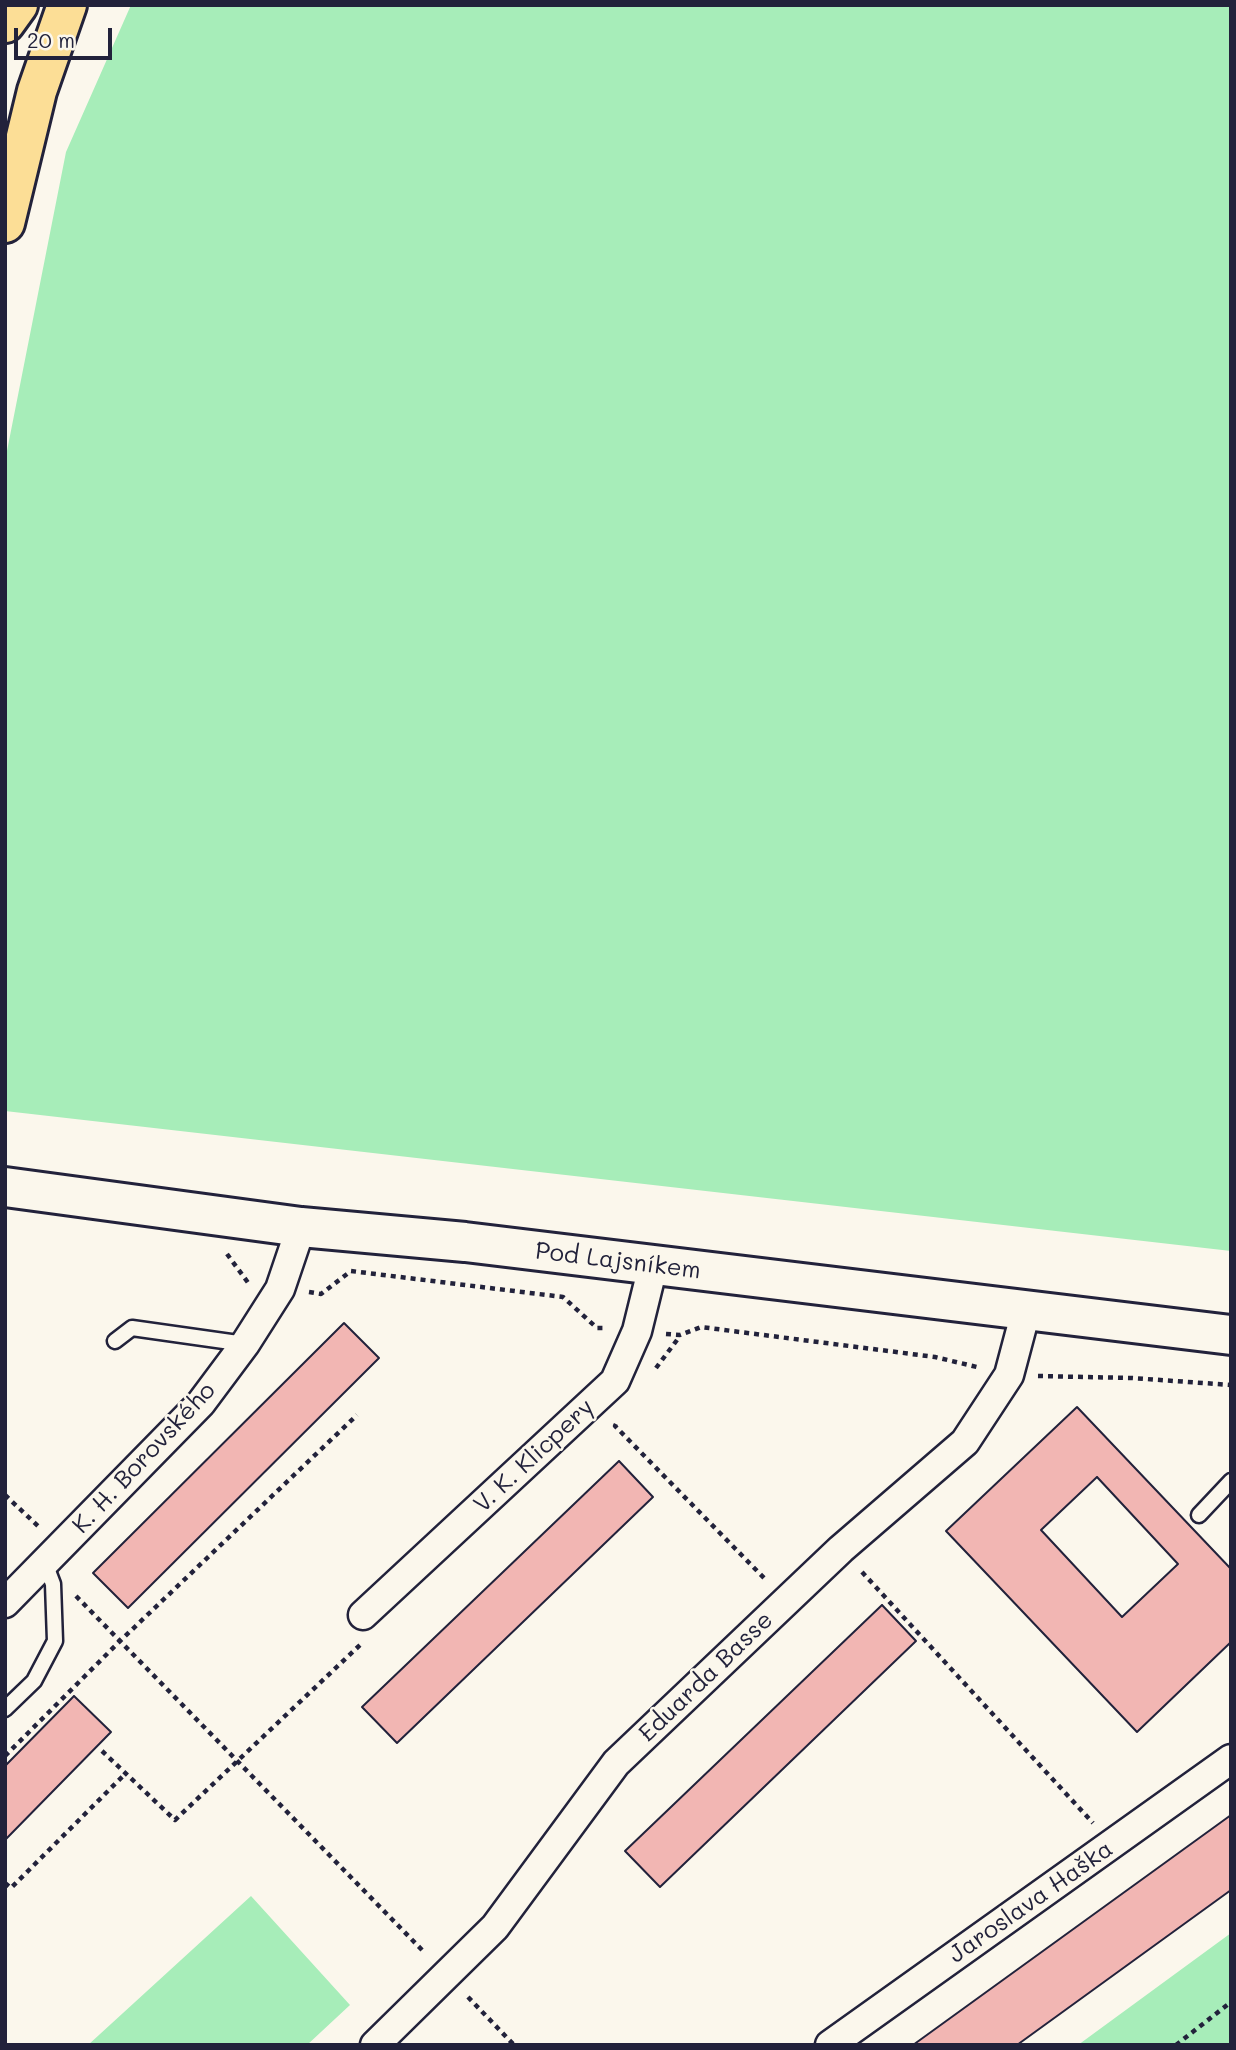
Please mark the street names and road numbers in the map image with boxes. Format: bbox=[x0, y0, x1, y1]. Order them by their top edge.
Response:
street label: Pod Lajsníkem bbox=[534, 1237, 702, 1285]
street label: K. H. Borovského bbox=[66, 1376, 222, 1540]
street label: V. K. Klicpery bbox=[468, 1393, 600, 1519]
street label: Eduarda Basse bbox=[633, 1606, 779, 1748]
street label: Jaroslava Haška bbox=[943, 1835, 1119, 1969]

